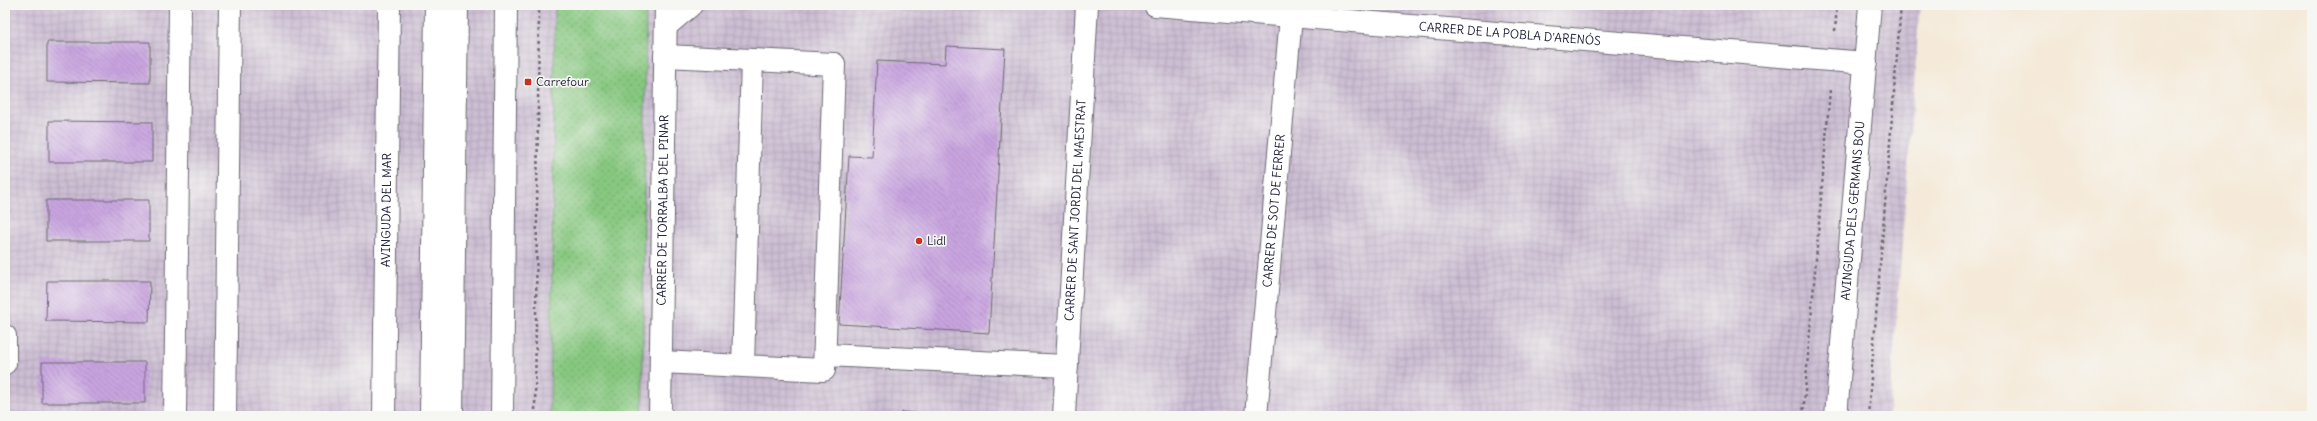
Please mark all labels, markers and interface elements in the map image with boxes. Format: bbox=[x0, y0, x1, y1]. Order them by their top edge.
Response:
street label: CARRER DE LA POBLA D'ARENÓS bbox=[1418, 19, 1602, 48]
place label: Carrefour bbox=[536, 74, 589, 89]
marker: Carrefour bbox=[523, 77, 533, 87]
street label: CARRER DE SANT JORDI DEL MAESTRAT bbox=[1061, 99, 1089, 321]
street label: CARRER DE TORRALBA DEL PINAR bbox=[654, 114, 671, 306]
street label: AVINGUDA DELS GERMANS BOU bbox=[1838, 120, 1867, 301]
street label: CARRER DE SOT DE FERRER bbox=[1259, 133, 1288, 288]
street label: AVINGUDA DEL MAR bbox=[378, 152, 394, 267]
place label: Lidl bbox=[927, 233, 946, 248]
marker: Lidl bbox=[914, 236, 924, 246]

